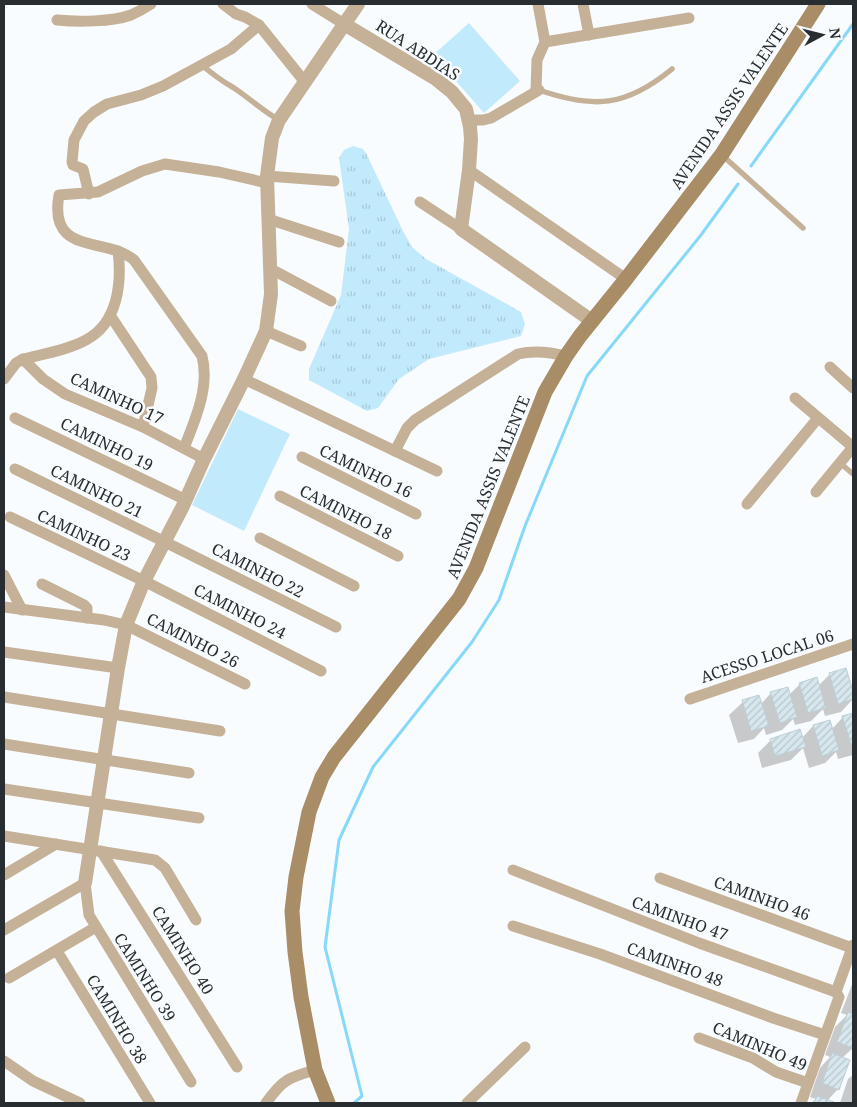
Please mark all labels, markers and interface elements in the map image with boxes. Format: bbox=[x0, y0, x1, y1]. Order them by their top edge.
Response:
north arrow bbox=[797, 10, 847, 60]
street label: RUA ABDIAS bbox=[372, 15, 464, 85]
street label: AVENIDA ASSIS VALENTE bbox=[665, 19, 793, 193]
text: N bbox=[825, 27, 846, 40]
street label: CAMINHO 17 bbox=[67, 367, 167, 429]
street label: AVENIDA ASSIS VALENTE bbox=[441, 392, 535, 582]
street label: CAMINHO 19 bbox=[57, 412, 157, 476]
street label: CAMINHO 16 bbox=[316, 439, 416, 503]
street label: CAMINHO 21 bbox=[47, 459, 147, 523]
street label: CAMINHO 18 bbox=[296, 479, 396, 545]
street label: CAMINHO 23 bbox=[34, 504, 134, 566]
street label: CAMINHO 22 bbox=[208, 537, 308, 603]
street label: CAMINHO 24 bbox=[190, 578, 290, 644]
street label: CAMINHO 26 bbox=[143, 607, 243, 673]
street label: ACESSO LOCAL 06 bbox=[697, 624, 837, 688]
street label: CAMINHO 46 bbox=[711, 870, 813, 926]
street label: CAMINHO 47 bbox=[629, 890, 731, 946]
street label: CAMINHO 40 bbox=[147, 901, 219, 999]
street label: CAMINHO 39 bbox=[109, 928, 181, 1026]
street label: CAMINHO 48 bbox=[624, 936, 726, 992]
street label: CAMINHO 38 bbox=[82, 970, 152, 1068]
street label: CAMINHO 49 bbox=[709, 1016, 811, 1076]

